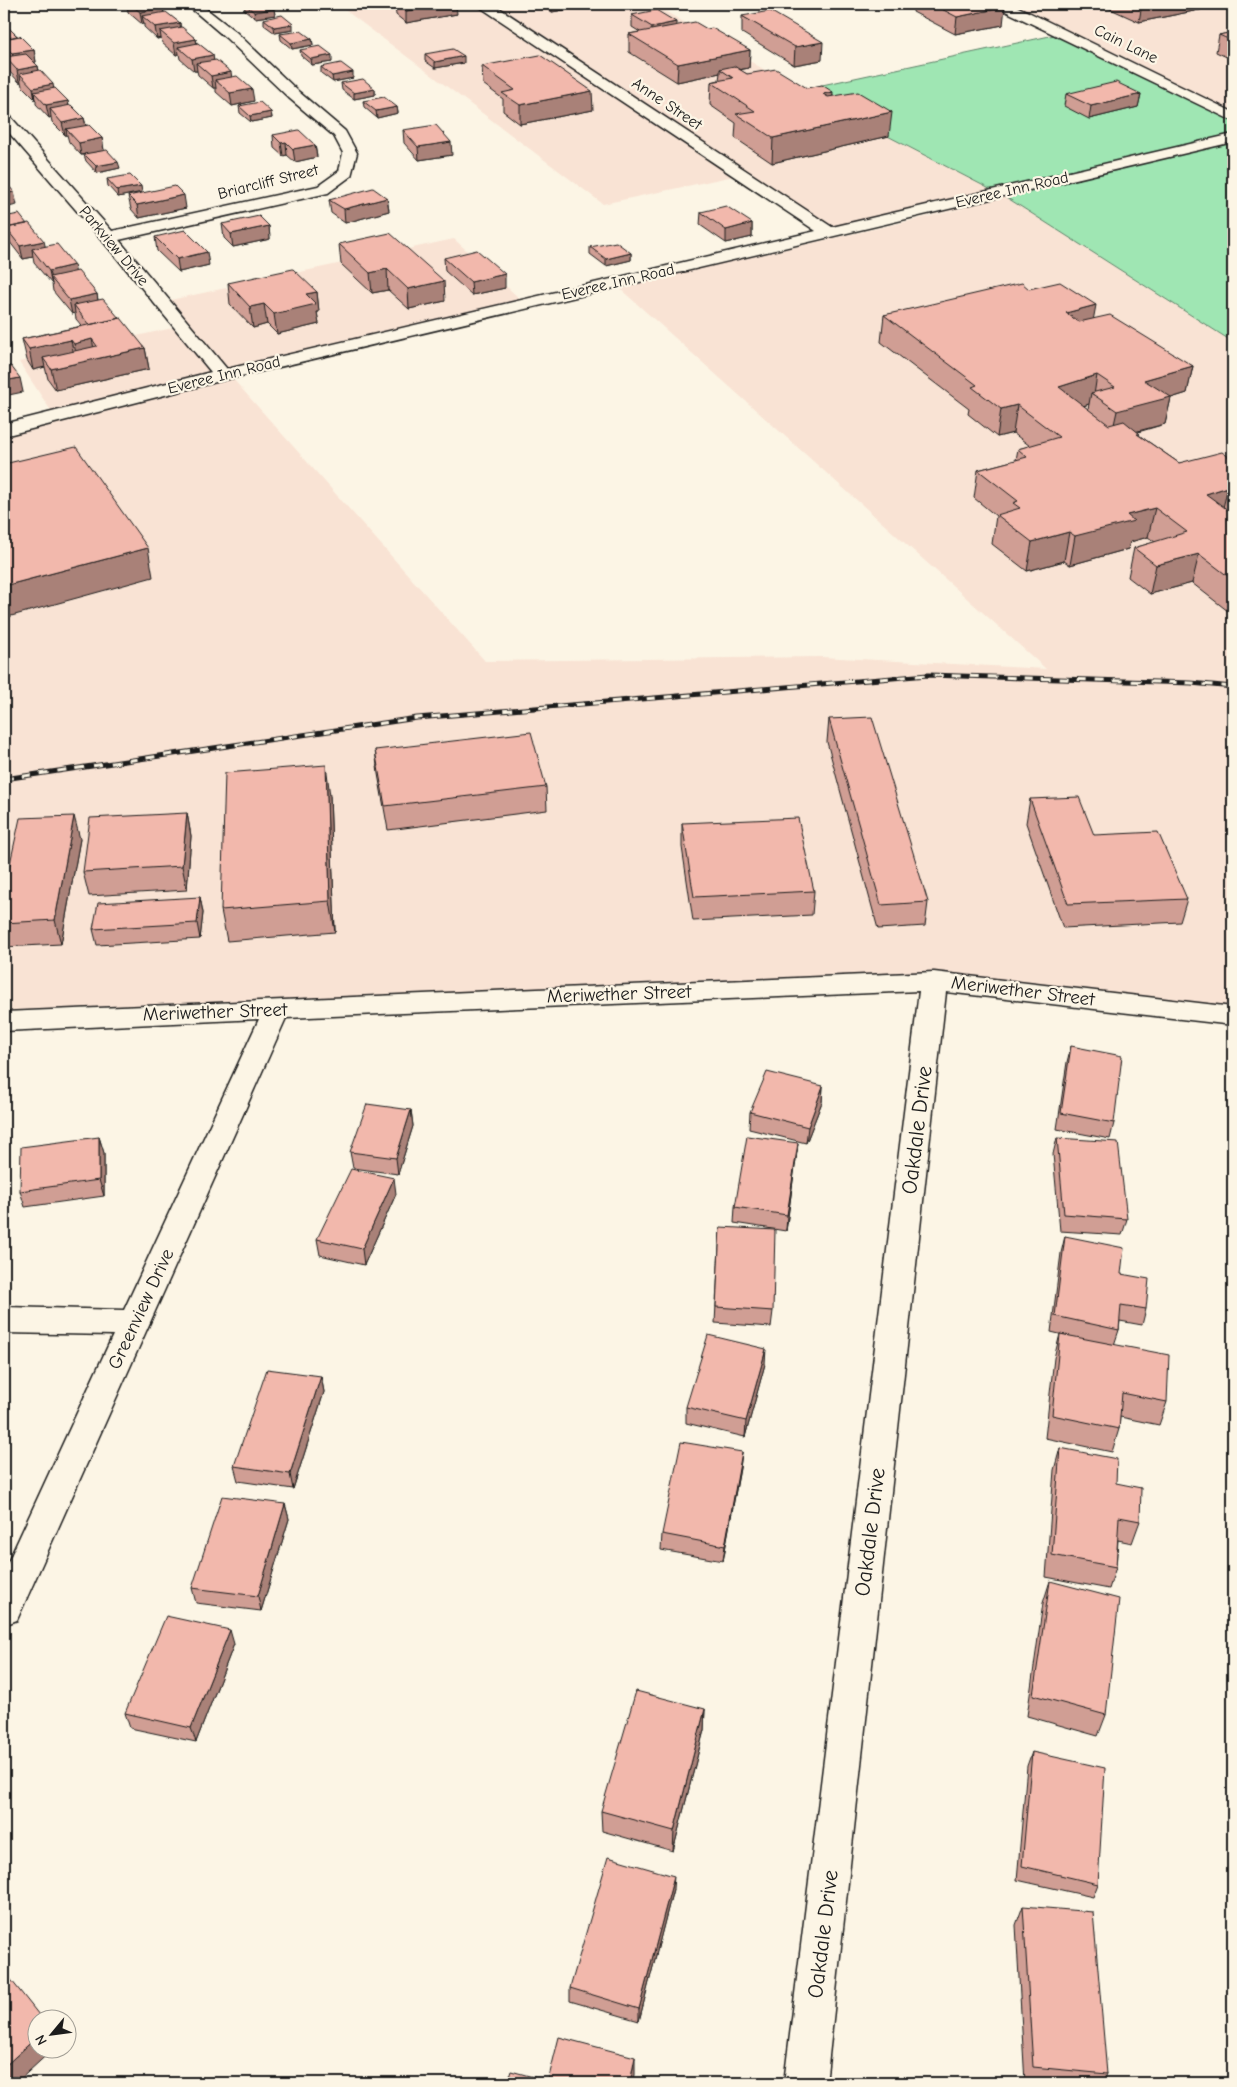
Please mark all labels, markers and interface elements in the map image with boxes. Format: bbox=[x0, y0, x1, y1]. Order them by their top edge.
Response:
street label: Cain Lane bbox=[1091, 21, 1161, 67]
street label: Anne Street bbox=[629, 74, 706, 134]
street label: Briarcliff Street bbox=[216, 161, 321, 203]
street label: Everee Inn Road bbox=[954, 168, 1070, 212]
street label: Parkview Drive bbox=[76, 203, 152, 289]
street label: Everee Inn Road bbox=[560, 260, 676, 304]
street label: Everee Inn Road bbox=[166, 352, 282, 398]
street label: Meriwether Street bbox=[950, 971, 1097, 1011]
street label: Meriwether Street bbox=[546, 980, 692, 1008]
street label: Meriwether Street bbox=[142, 998, 288, 1026]
street label: Oakdale Drive bbox=[896, 1064, 938, 1196]
street label: Greenview Drive bbox=[103, 1245, 179, 1373]
street label: Oakdale Drive bbox=[849, 1466, 891, 1598]
street label: Oakdale Drive bbox=[802, 1868, 844, 2000]
north arrow bbox=[28, 2010, 78, 2060]
text: N bbox=[31, 2032, 51, 2048]

